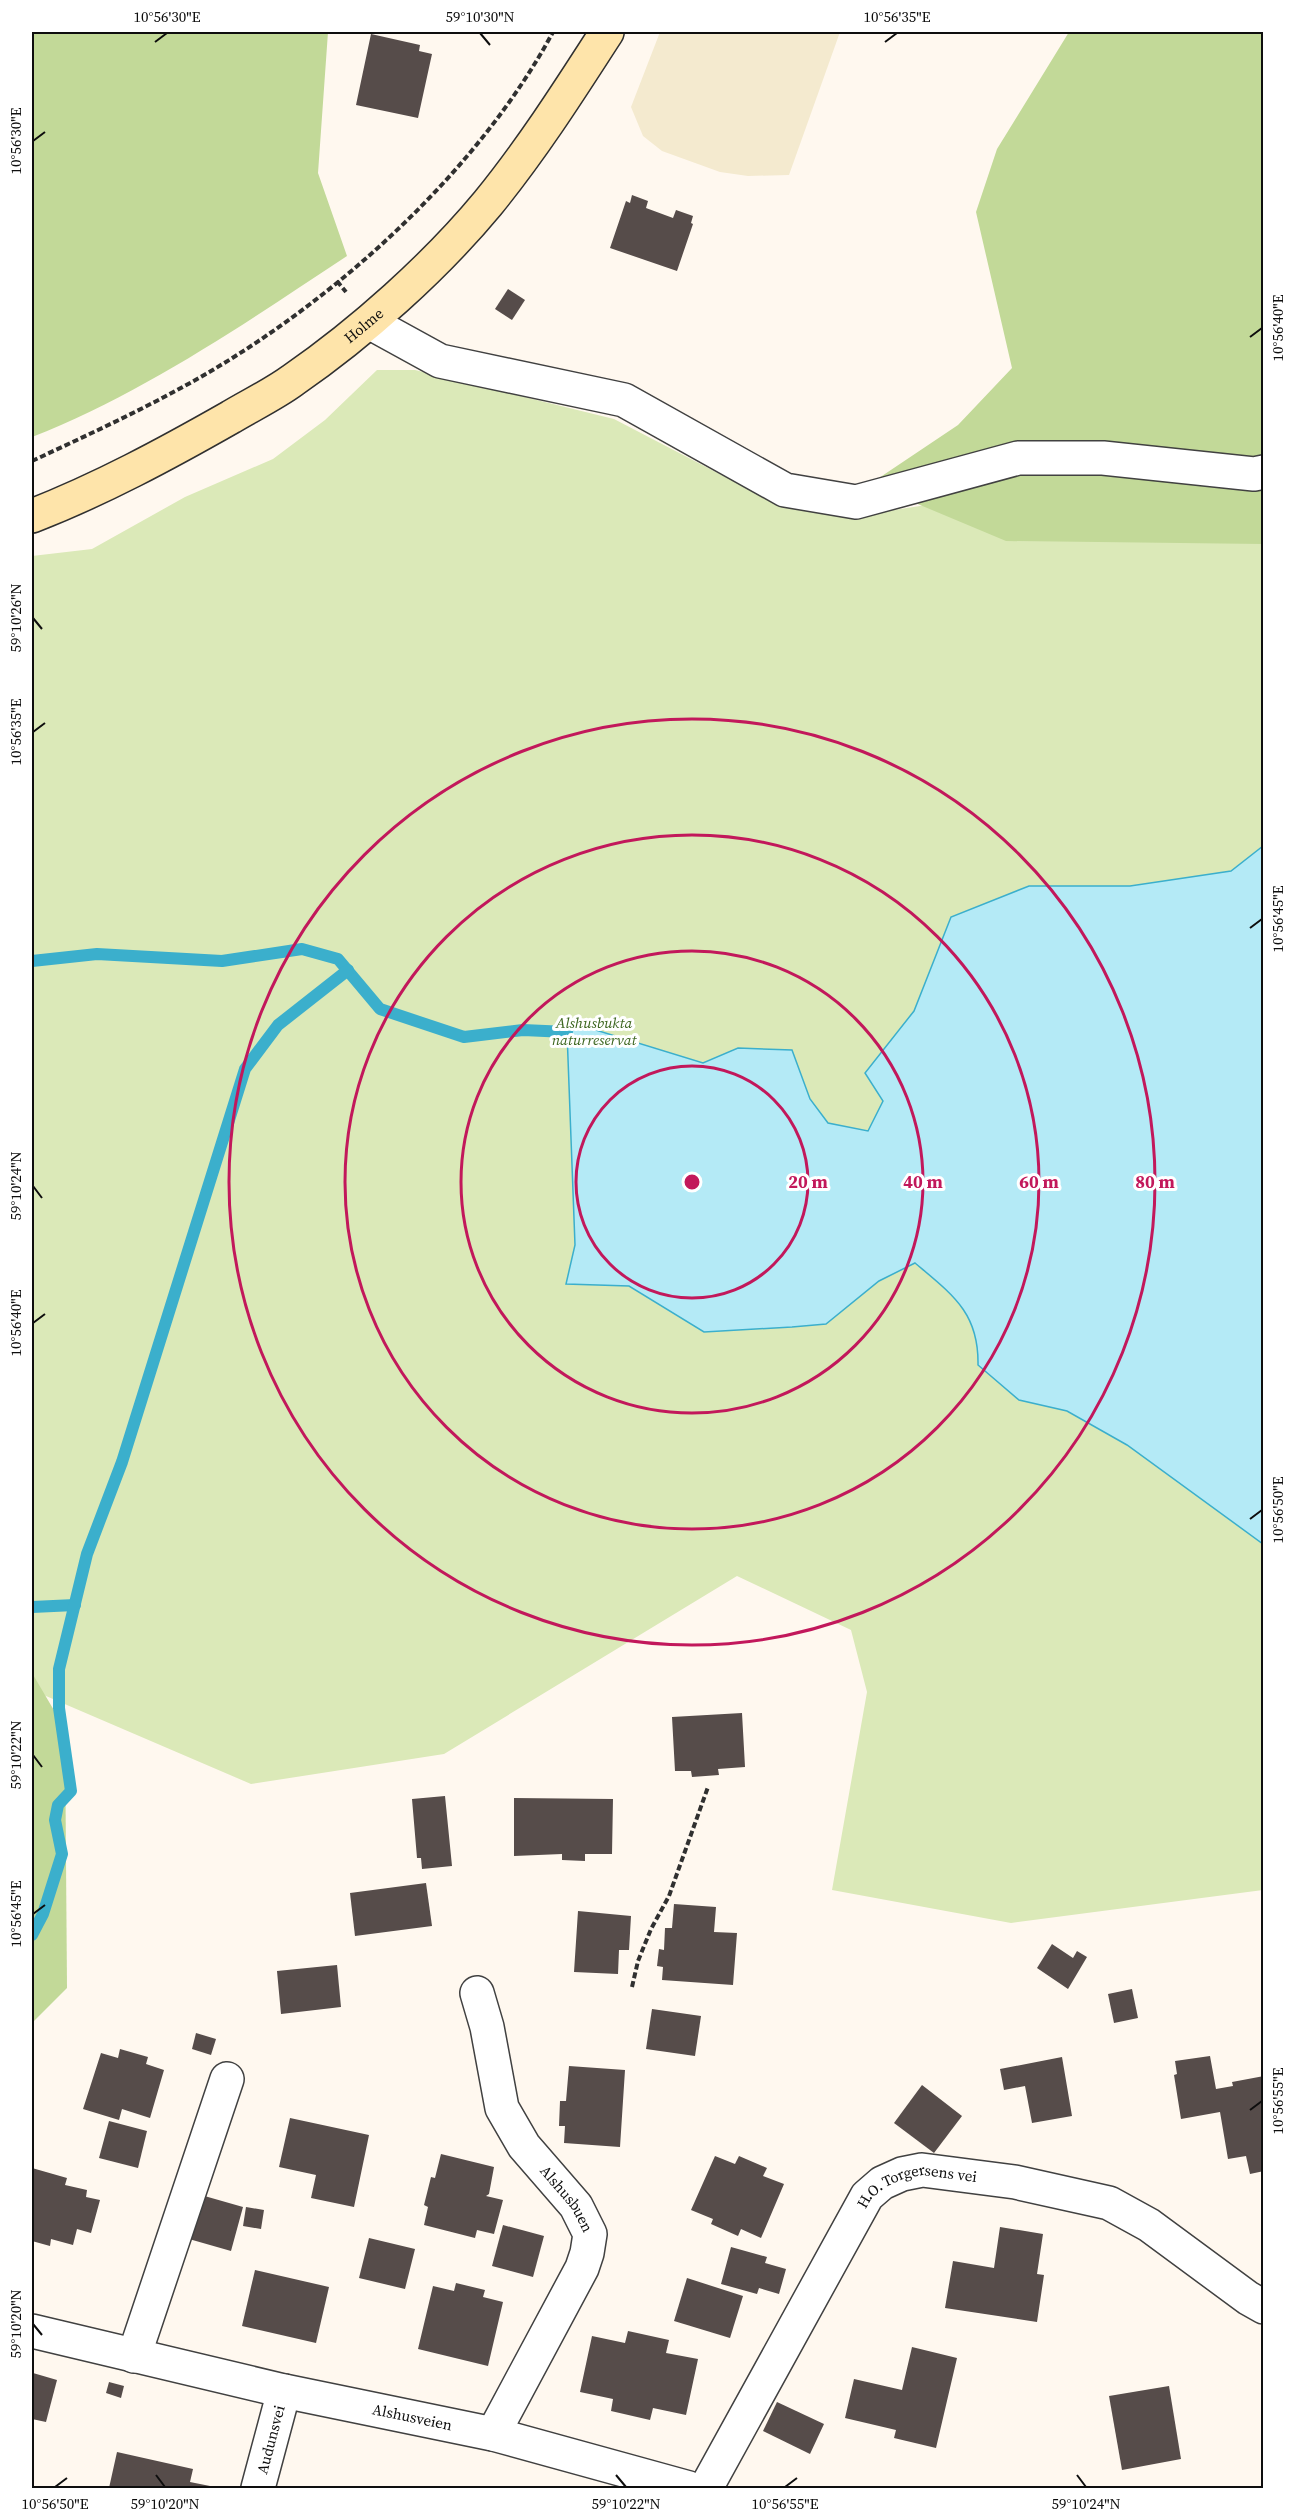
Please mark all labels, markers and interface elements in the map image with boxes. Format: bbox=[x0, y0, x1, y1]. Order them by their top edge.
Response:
text: 10°56'30"E bbox=[133, 6, 201, 27]
text: 59°10'30"N bbox=[445, 6, 515, 27]
text: 10°56'35"E bbox=[863, 6, 931, 27]
text: 10°56'30"E bbox=[5, 107, 26, 175]
text: 10°56'40"E bbox=[1267, 294, 1288, 362]
street label: Holme bbox=[339, 303, 388, 348]
text: 59°10'26"N bbox=[5, 583, 26, 653]
text: 10°56'35"E bbox=[5, 698, 26, 766]
text: 10°56'45"E bbox=[1267, 885, 1288, 953]
park label: Alshusbukta naturreservat bbox=[552, 1012, 637, 1050]
text: 59°10'24"N bbox=[5, 1151, 26, 1221]
text: 20 m bbox=[788, 1169, 828, 1194]
text: 40 m bbox=[903, 1169, 943, 1194]
text: 60 m bbox=[1019, 1169, 1059, 1194]
text: 80 m bbox=[1135, 1169, 1175, 1194]
centre of rings bbox=[682, 1172, 702, 1192]
text: 10°56'40"E bbox=[5, 1289, 26, 1357]
text: 10°56'50"E bbox=[1267, 1476, 1288, 1544]
text: 59°10'22"N bbox=[5, 1720, 26, 1790]
text: 10°56'45"E bbox=[5, 1880, 26, 1948]
text: 10°56'55"E bbox=[1267, 2067, 1288, 2135]
street label: H.O. Torgersens vei bbox=[851, 2159, 978, 2212]
street label: Alshusbuen bbox=[535, 2161, 598, 2236]
text: 59°10'20"N bbox=[5, 2289, 26, 2359]
street label: Alshusveien bbox=[370, 2398, 454, 2435]
street label: Audunsvei bbox=[251, 2403, 290, 2476]
text: 10°56'50"E bbox=[21, 2493, 89, 2514]
text: 59°10'20"N bbox=[130, 2493, 200, 2514]
text: 59°10'22"N bbox=[591, 2493, 661, 2514]
text: 10°56'55"E bbox=[751, 2493, 819, 2514]
text: 59°10'24"N bbox=[1051, 2493, 1121, 2514]

